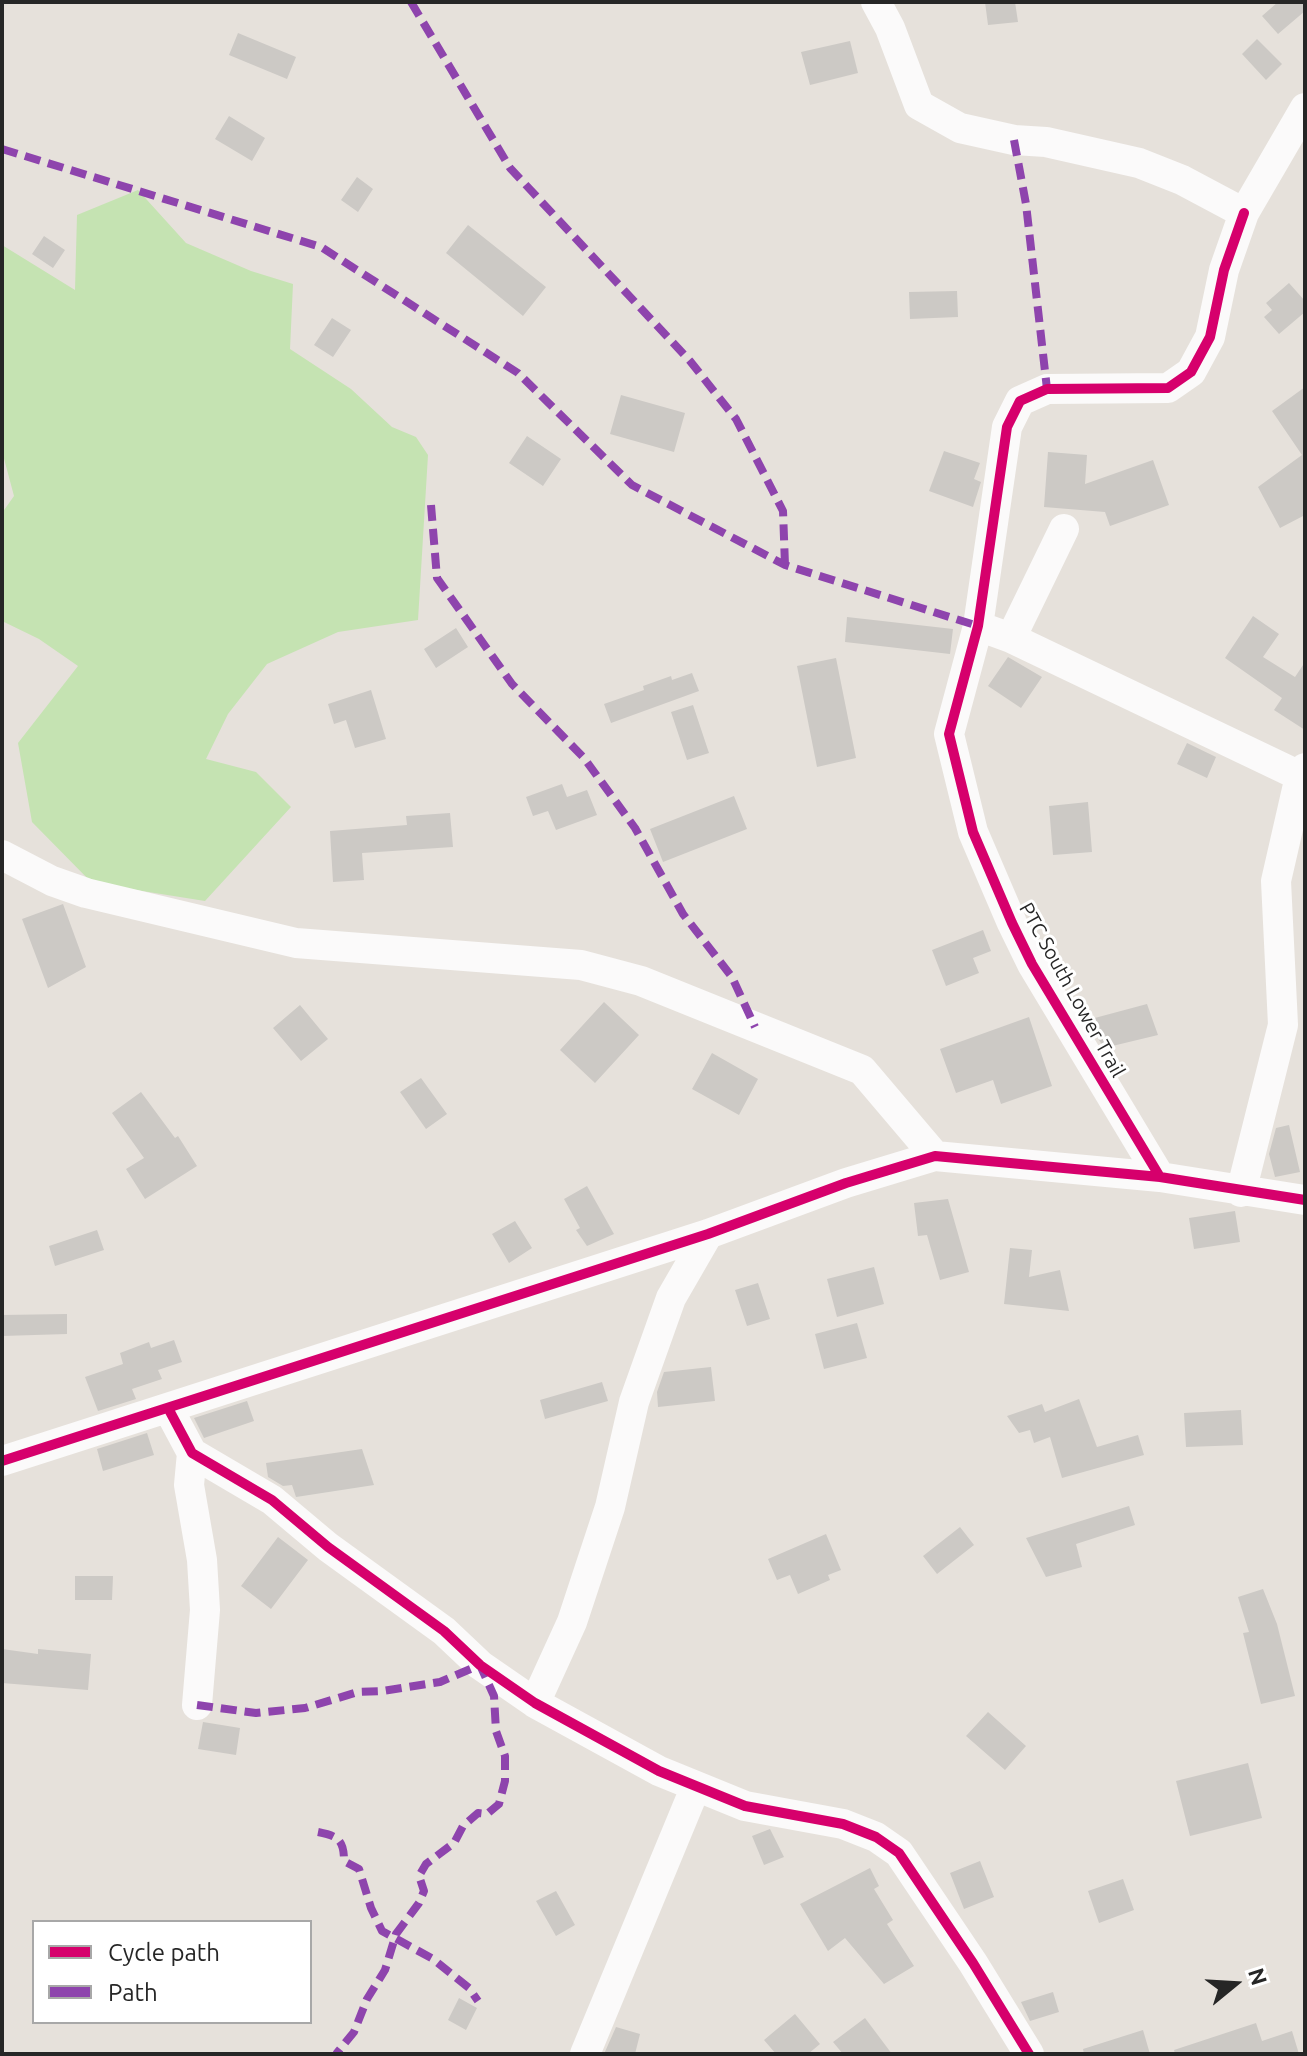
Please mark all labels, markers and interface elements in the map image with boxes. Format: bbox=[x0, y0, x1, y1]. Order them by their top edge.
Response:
street label: PTC South Lower Trail bbox=[1014, 898, 1130, 1082]
legend bbox=[32, 1920, 312, 2024]
text: Cycle path bbox=[108, 1939, 220, 1966]
north arrow bbox=[1195, 1944, 1275, 2024]
text: N bbox=[1244, 1965, 1273, 1988]
text: Path bbox=[108, 1979, 158, 2006]

